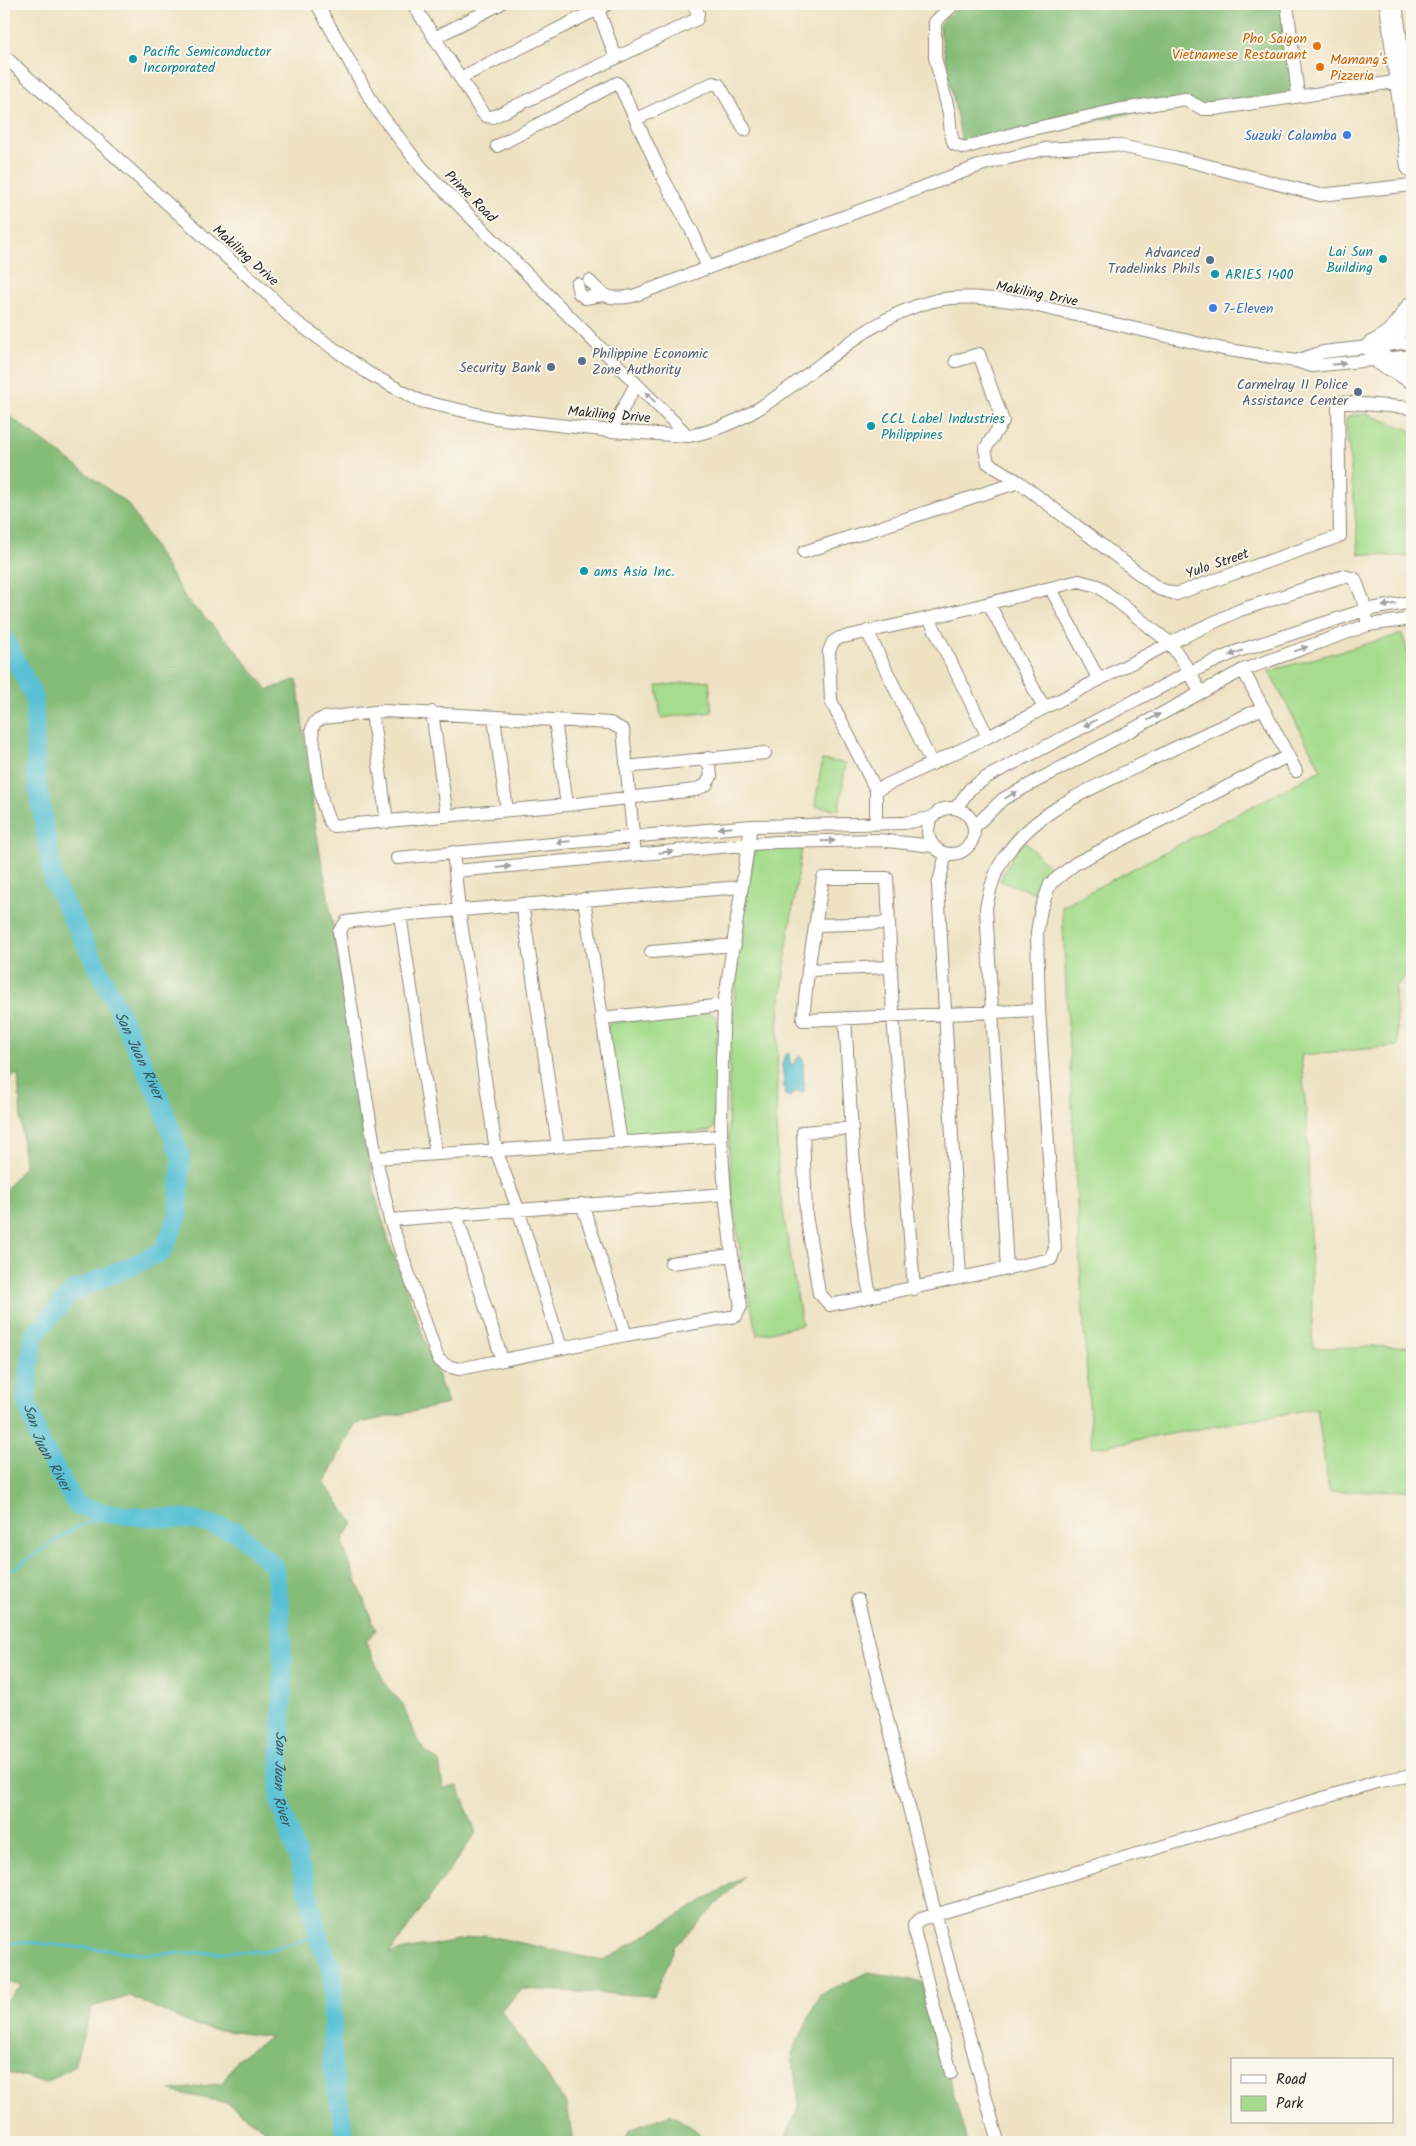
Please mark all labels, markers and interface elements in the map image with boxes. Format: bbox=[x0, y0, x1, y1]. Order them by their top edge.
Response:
place label: Pho Saigon Vietnamese Restaurant bbox=[1172, 28, 1308, 66]
marker: Pho Saigon Vietnamese Restaurant bbox=[1311, 40, 1323, 52]
place label: Pacific Semiconductor Incorporated bbox=[143, 41, 272, 79]
place label: Mamang's Pizzeria bbox=[1330, 49, 1387, 87]
marker: Pacific Semiconductor Incorporated bbox=[127, 53, 139, 65]
marker: Mamang's Pizzeria bbox=[1314, 61, 1326, 73]
place label: Suzuki Calamba bbox=[1244, 125, 1337, 147]
marker: Suzuki Calamba bbox=[1341, 129, 1353, 141]
street label: Prime Road bbox=[439, 165, 502, 229]
street label: Makiling Drive bbox=[207, 220, 284, 292]
place label: Lai Sun Building bbox=[1326, 241, 1373, 279]
place label: Advanced Tradelinks Phils bbox=[1108, 242, 1201, 280]
marker: Lai Sun Building bbox=[1377, 253, 1389, 265]
marker: Advanced Tradelinks Phils bbox=[1204, 254, 1216, 266]
place label: ARIES 1400 bbox=[1225, 264, 1293, 286]
marker: ARIES 1400 bbox=[1209, 268, 1221, 280]
street label: Makiling Drive bbox=[994, 275, 1080, 313]
place label: 7-Eleven bbox=[1223, 298, 1273, 320]
marker: 7-Eleven bbox=[1207, 302, 1219, 314]
place label: Philippine Economic Zone Authority bbox=[592, 343, 709, 381]
marker: Philippine Economic Zone Authority bbox=[576, 355, 588, 367]
place label: Security Bank bbox=[459, 357, 541, 379]
one-way arrow bbox=[1331, 360, 1347, 368]
marker: Security Bank bbox=[545, 361, 557, 373]
place label: Carmelray II Police Assistance Center bbox=[1237, 374, 1349, 412]
marker: Carmelray II Police Assistance Center bbox=[1352, 386, 1364, 398]
one-way arrow bbox=[644, 391, 656, 403]
street label: Makiling Drive bbox=[567, 400, 652, 430]
place label: CCL Label Industries Philippines bbox=[881, 408, 1005, 446]
marker: CCL Label Industries Philippines bbox=[865, 420, 877, 432]
street label: Yulo Street bbox=[1183, 543, 1252, 585]
place label: ams Asia Inc. bbox=[594, 561, 675, 583]
marker: ams Asia Inc. bbox=[578, 565, 590, 577]
one-way arrow bbox=[1381, 601, 1396, 609]
one-way arrow bbox=[1294, 645, 1309, 653]
one-way arrow bbox=[1229, 649, 1243, 657]
one-way arrow bbox=[1147, 713, 1161, 721]
one-way arrow bbox=[1083, 719, 1097, 727]
one-way arrow bbox=[1004, 791, 1018, 799]
one-way arrow bbox=[716, 825, 732, 833]
one-way arrow bbox=[820, 837, 836, 845]
one-way arrow bbox=[554, 838, 570, 846]
one-way arrow bbox=[658, 848, 674, 856]
one-way arrow bbox=[496, 863, 512, 871]
water label: San Juan River bbox=[107, 1008, 171, 1106]
water label: San Juan River bbox=[16, 1401, 79, 1499]
water label: San Juan River bbox=[265, 1731, 299, 1832]
legend bbox=[1231, 2058, 1394, 2124]
text: Road bbox=[1276, 2068, 1307, 2092]
text: Park bbox=[1276, 2092, 1304, 2116]

